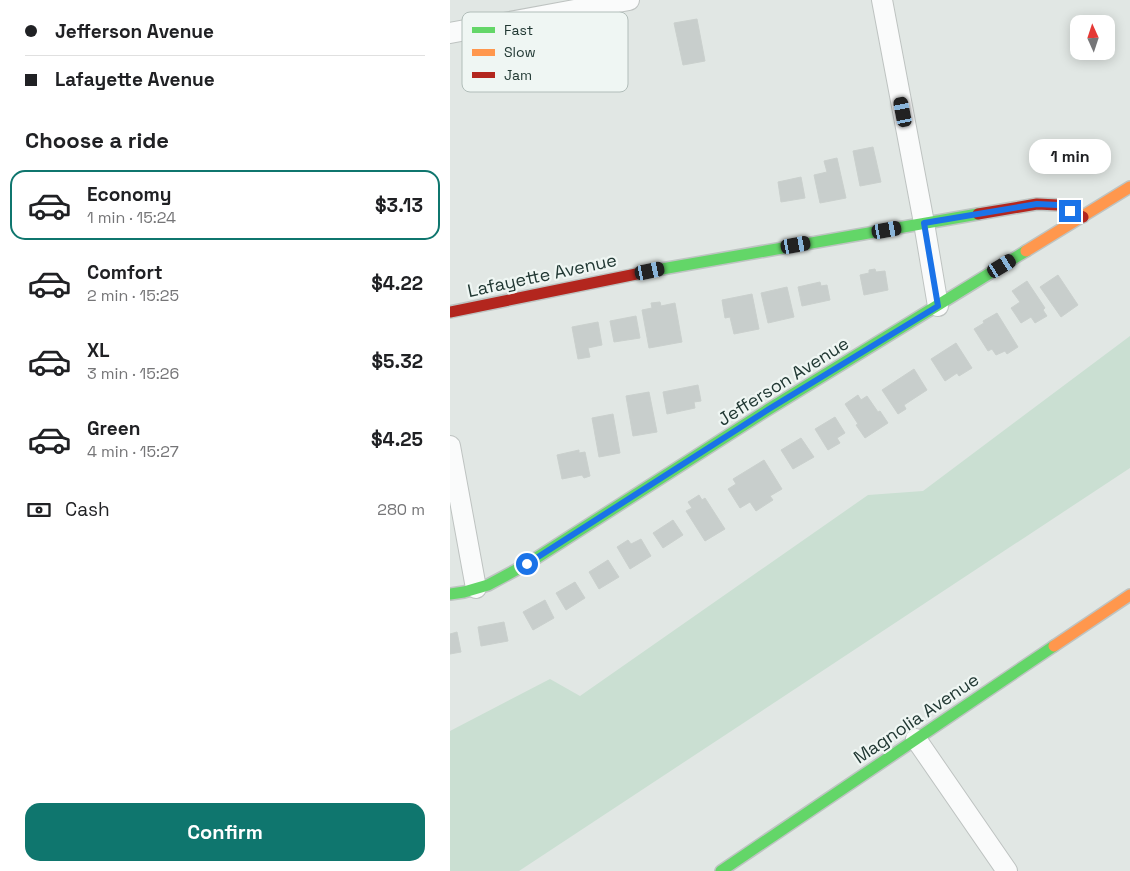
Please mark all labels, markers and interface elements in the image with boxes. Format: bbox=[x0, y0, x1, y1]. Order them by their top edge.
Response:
legend bbox=[462, 12, 628, 92]
north arrow bbox=[1070, 15, 1115, 60]
map controls bbox=[1070, 15, 1115, 60]
text: Jefferson Avenue bbox=[55, 19, 214, 44]
text: Fast bbox=[504, 21, 533, 39]
text: Slow bbox=[504, 43, 536, 61]
text: Jam bbox=[504, 66, 532, 84]
text: Lafayette Avenue bbox=[55, 67, 215, 92]
car bbox=[892, 96, 913, 128]
text: Choose a ride bbox=[25, 126, 169, 154]
callout: 1 min bbox=[1029, 138, 1111, 174]
text: 1 min bbox=[1050, 146, 1090, 167]
text: Economy bbox=[87, 182, 171, 207]
icon: car bbox=[27, 183, 72, 228]
text: $3.13 bbox=[375, 193, 423, 218]
route end bbox=[1059, 200, 1081, 222]
text: 1 min · 15:24 bbox=[87, 207, 176, 228]
car bbox=[870, 220, 903, 240]
car bbox=[779, 235, 812, 255]
street label: Lafayette Avenue bbox=[465, 248, 619, 302]
car bbox=[985, 252, 1018, 280]
text: Comfort bbox=[87, 260, 163, 285]
icon: car bbox=[27, 261, 72, 306]
car bbox=[633, 261, 666, 281]
text: $4.22 bbox=[371, 271, 423, 296]
text: 2 min · 15:25 bbox=[87, 285, 179, 306]
street label: Jefferson Avenue bbox=[713, 331, 853, 431]
text: XL bbox=[87, 338, 110, 363]
icon: car bbox=[27, 339, 72, 384]
text: $5.32 bbox=[372, 349, 423, 374]
text: 3 min · 15:26 bbox=[87, 363, 179, 384]
text: Green bbox=[87, 416, 140, 441]
icon: car bbox=[27, 417, 72, 462]
text: $4.25 bbox=[371, 427, 423, 452]
text: 4 min · 15:27 bbox=[87, 441, 179, 462]
icon: cash bbox=[25, 496, 53, 524]
text: Cash bbox=[65, 497, 110, 522]
text: 280 m bbox=[377, 499, 425, 520]
route start bbox=[516, 553, 538, 575]
street label: Magnolia Avenue bbox=[849, 667, 983, 769]
button: Confirm bbox=[25, 803, 425, 861]

